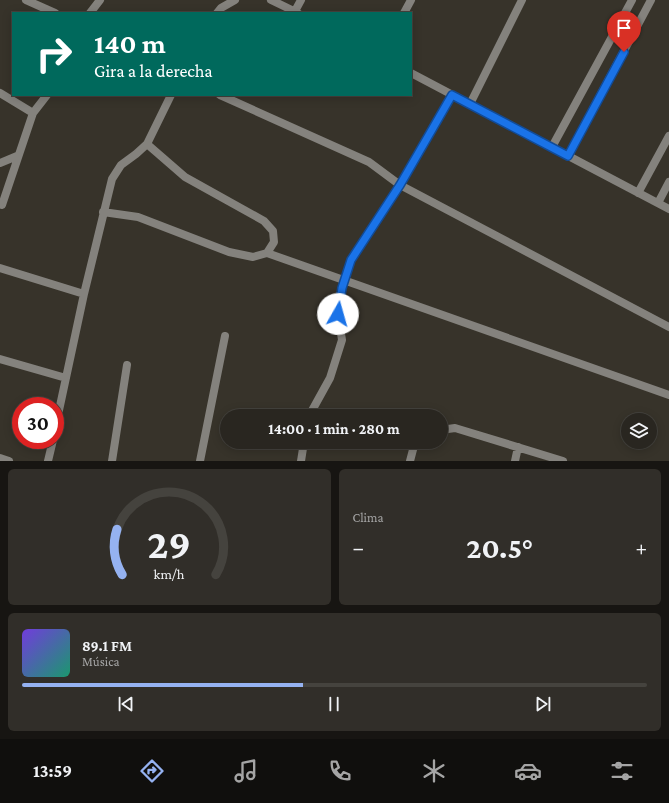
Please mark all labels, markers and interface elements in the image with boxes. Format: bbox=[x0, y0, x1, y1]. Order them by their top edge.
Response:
pin bbox=[607, 11, 641, 52]
icon: arrive bbox=[613, 17, 635, 39]
icon: right bbox=[28, 28, 80, 80]
text: 140 m bbox=[94, 28, 166, 59]
text: Gira a la derecha bbox=[94, 61, 213, 81]
position arrow bbox=[317, 293, 359, 335]
speed limit sign: 30 bbox=[12, 397, 64, 449]
map controls bbox=[621, 413, 657, 449]
button: layers bbox=[621, 413, 657, 449]
text: 14:00 · 1 min · 280 m bbox=[268, 421, 400, 437]
text: Clima bbox=[353, 510, 383, 525]
text: 29 bbox=[147, 521, 191, 567]
text: 20.5° bbox=[466, 531, 533, 564]
text: − bbox=[353, 535, 364, 560]
text: + bbox=[635, 535, 647, 560]
text: km/h bbox=[154, 566, 185, 582]
text: 89.1 FM bbox=[82, 638, 132, 654]
text: Música bbox=[82, 654, 120, 669]
icon: previous bbox=[115, 693, 137, 715]
icon: pause bbox=[323, 693, 345, 715]
icon: next bbox=[532, 693, 554, 715]
icon: directions bbox=[138, 757, 166, 785]
icon: music bbox=[232, 757, 260, 785]
icon: phone bbox=[326, 757, 354, 785]
icon: climate bbox=[420, 757, 448, 785]
icon: car bbox=[514, 757, 542, 785]
icon: filters bbox=[608, 757, 636, 785]
text: 13:59 bbox=[33, 761, 72, 781]

